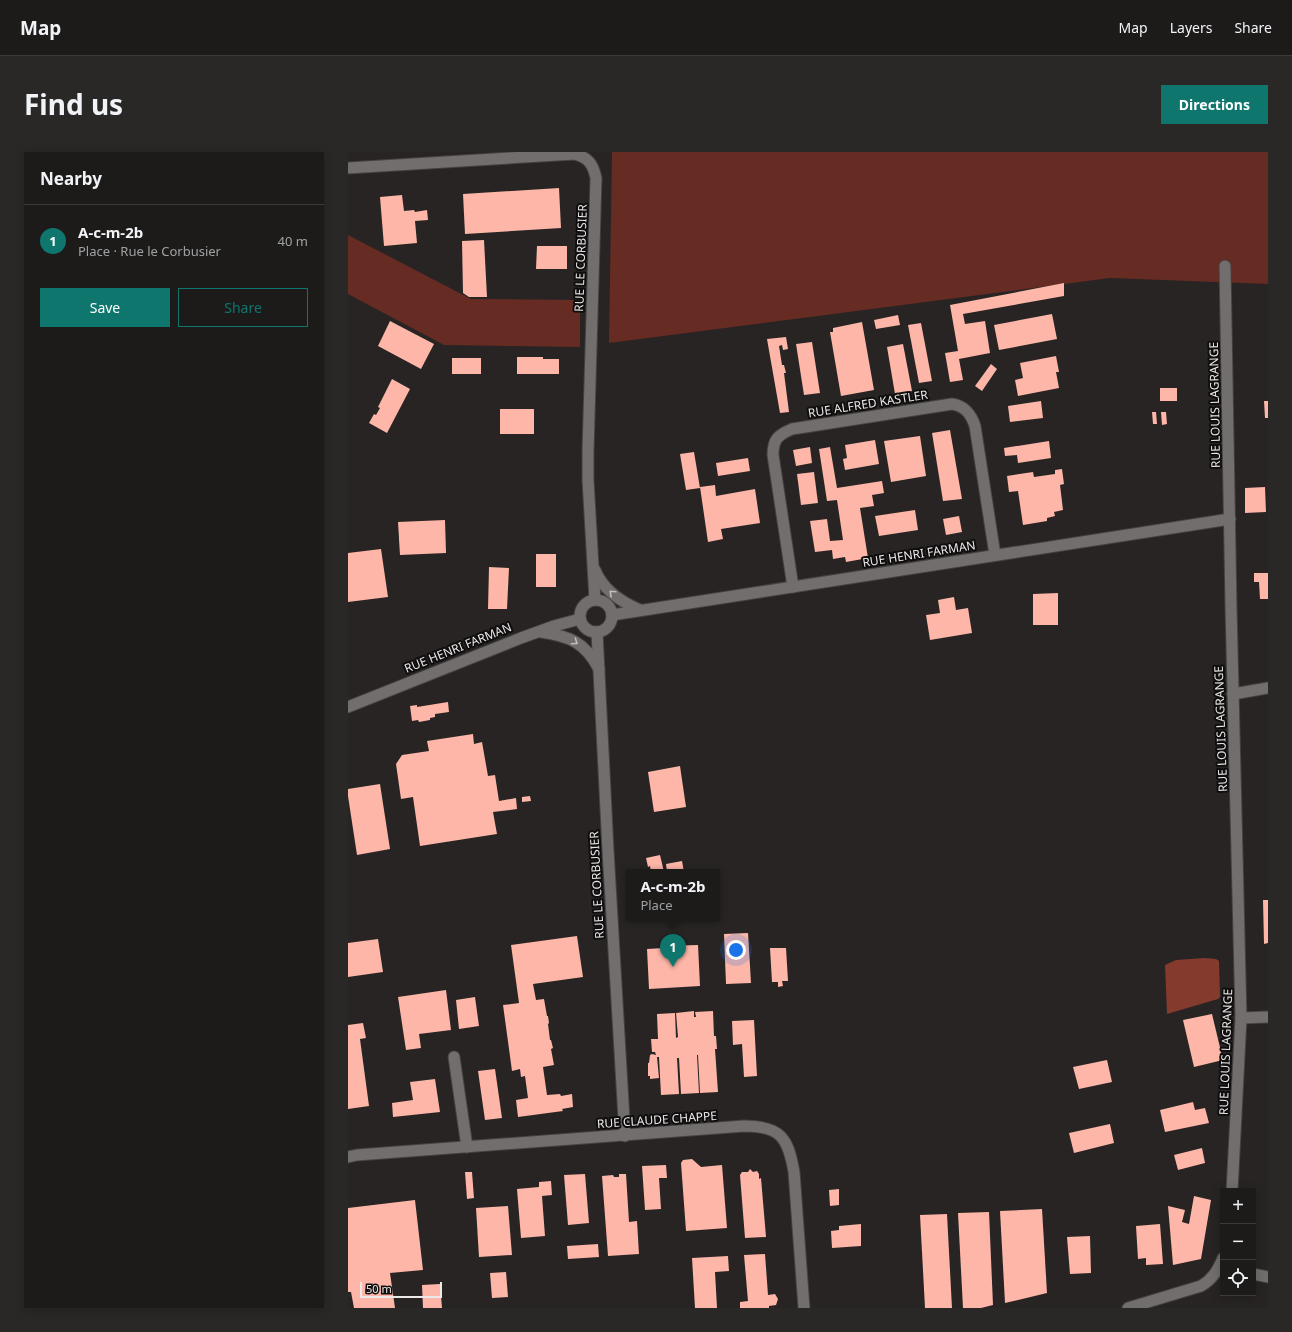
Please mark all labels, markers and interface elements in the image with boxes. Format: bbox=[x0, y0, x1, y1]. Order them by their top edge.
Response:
text: Map bbox=[20, 15, 61, 41]
text: Map bbox=[1119, 18, 1148, 37]
text: Layers bbox=[1170, 18, 1212, 37]
text: Share bbox=[1234, 18, 1272, 37]
text: Find us bbox=[24, 85, 123, 123]
button: Directions bbox=[1161, 85, 1268, 124]
text: Nearby bbox=[40, 167, 102, 190]
street label: RUE LE CORBUSIER bbox=[570, 203, 591, 312]
text: A-c-m-2b bbox=[78, 222, 143, 242]
text: 1 bbox=[49, 232, 57, 250]
text: 40 m bbox=[278, 232, 308, 250]
text: Place · Rue le Corbusier bbox=[78, 242, 221, 260]
button: Save bbox=[40, 288, 170, 327]
button: Share bbox=[178, 288, 308, 327]
street label: RUE LOUIS LAGRANGE bbox=[1205, 342, 1224, 468]
street label: RUE ALFRED KASTLER bbox=[807, 386, 930, 421]
street label: RUE HENRI FARMAN bbox=[861, 536, 977, 571]
one-way arrow bbox=[609, 591, 617, 598]
street label: RUE HENRI FARMAN bbox=[402, 618, 514, 677]
one-way arrow bbox=[571, 637, 578, 645]
street label: RUE LOUIS LAGRANGE bbox=[1210, 666, 1231, 792]
street label: RUE LE CORBUSIER bbox=[585, 830, 608, 939]
popup bbox=[626, 869, 720, 921]
text: A-c-m-2b bbox=[640, 876, 706, 896]
text: Place bbox=[640, 896, 672, 914]
pin: 1 bbox=[660, 934, 686, 967]
your location bbox=[726, 940, 746, 960]
street label: RUE LOUIS LAGRANGE bbox=[1215, 989, 1236, 1115]
street label: RUE CLAUDE CHAPPE bbox=[596, 1107, 718, 1132]
map controls bbox=[1220, 1188, 1256, 1296]
button: + bbox=[1220, 1188, 1256, 1224]
button: − bbox=[1220, 1224, 1256, 1260]
button: locate bbox=[1220, 1260, 1256, 1296]
scale bar bbox=[360, 1280, 442, 1299]
text: 50 m bbox=[366, 1281, 392, 1296]

